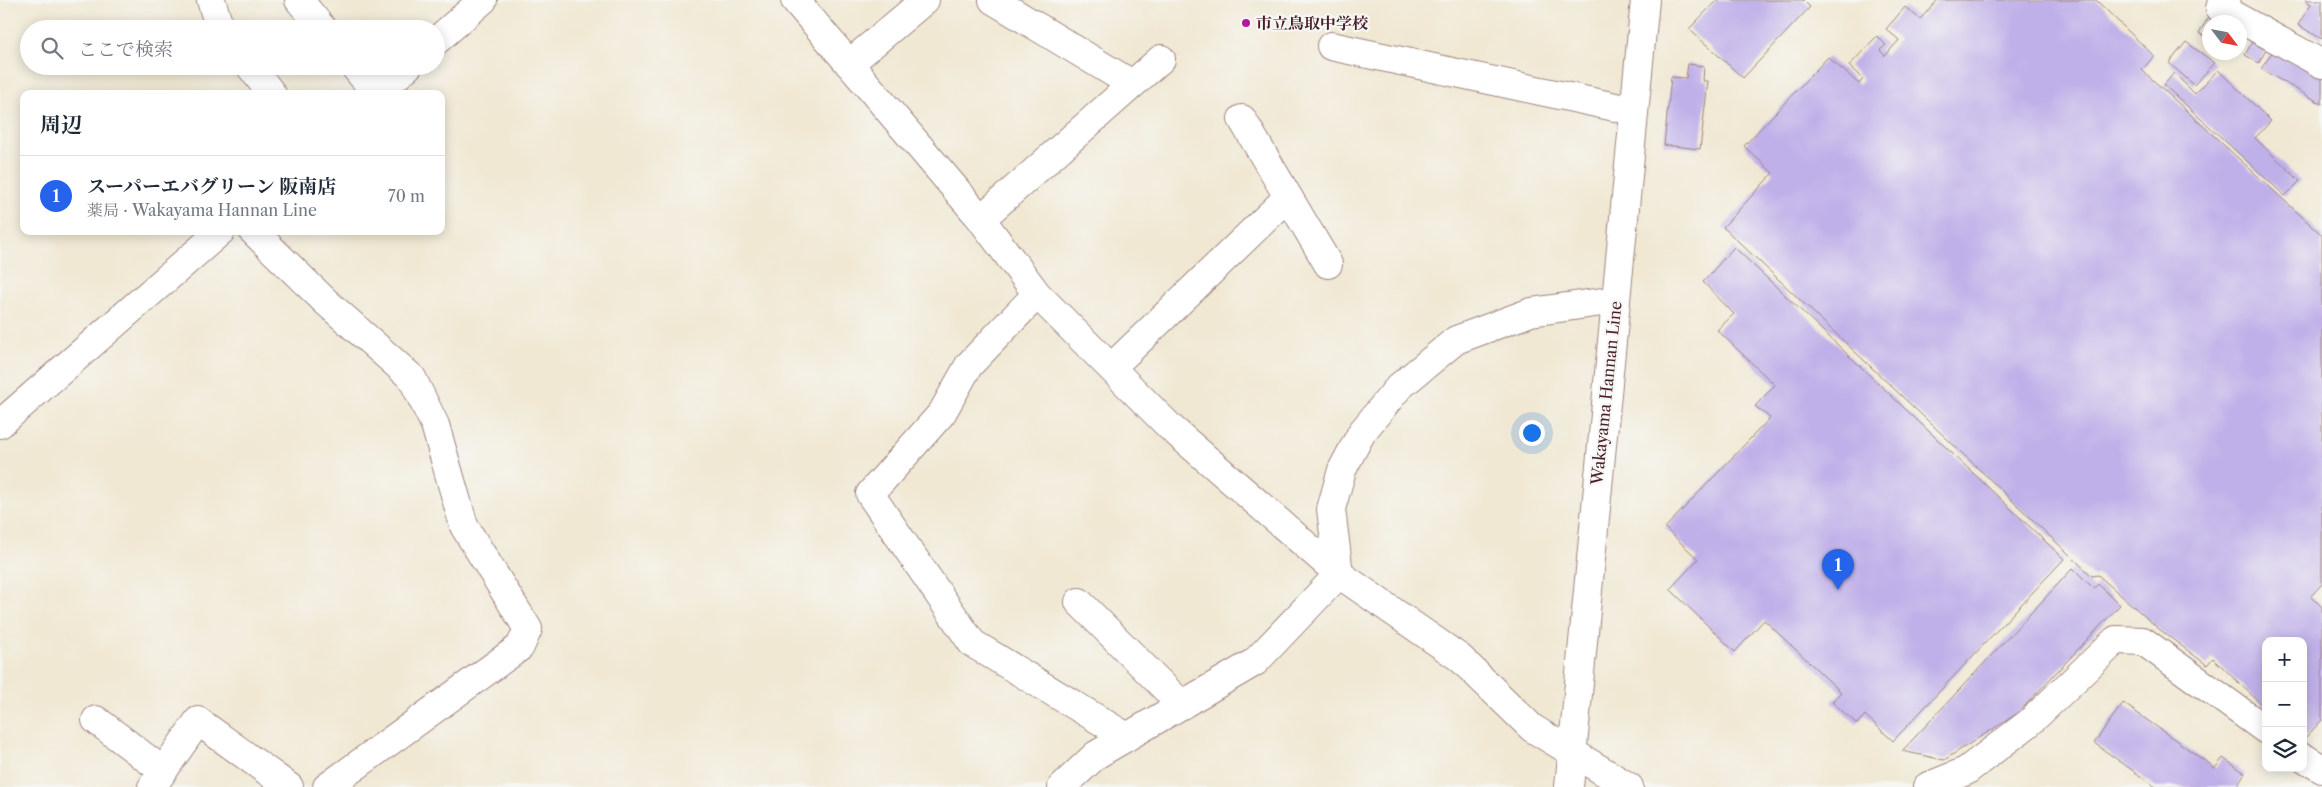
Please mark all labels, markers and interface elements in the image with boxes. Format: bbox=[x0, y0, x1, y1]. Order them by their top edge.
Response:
place label: 市立鳥取中学校 bbox=[1256, 13, 1369, 33]
north arrow bbox=[2202, 15, 2247, 60]
marker: 市立鳥取中学校 bbox=[1240, 17, 1252, 29]
search box bbox=[20, 20, 445, 75]
icon: search bbox=[38, 34, 66, 62]
text: ここで検索 bbox=[78, 38, 173, 61]
text: 周辺 bbox=[40, 112, 82, 137]
text: スーパーエバグリーン 阪南店 bbox=[87, 175, 336, 198]
text: 1 bbox=[52, 186, 60, 206]
text: 70 m bbox=[388, 186, 425, 206]
text: 薬局 · Wakayama Hannan Line bbox=[87, 200, 317, 220]
street label: Wakayama Hannan Line bbox=[1586, 300, 1626, 487]
your location bbox=[1519, 420, 1545, 446]
pin: 1 bbox=[1822, 549, 1854, 590]
map controls bbox=[2262, 637, 2307, 772]
button: + bbox=[2262, 637, 2307, 682]
button: − bbox=[2262, 682, 2307, 727]
button: layers bbox=[2262, 727, 2307, 772]

